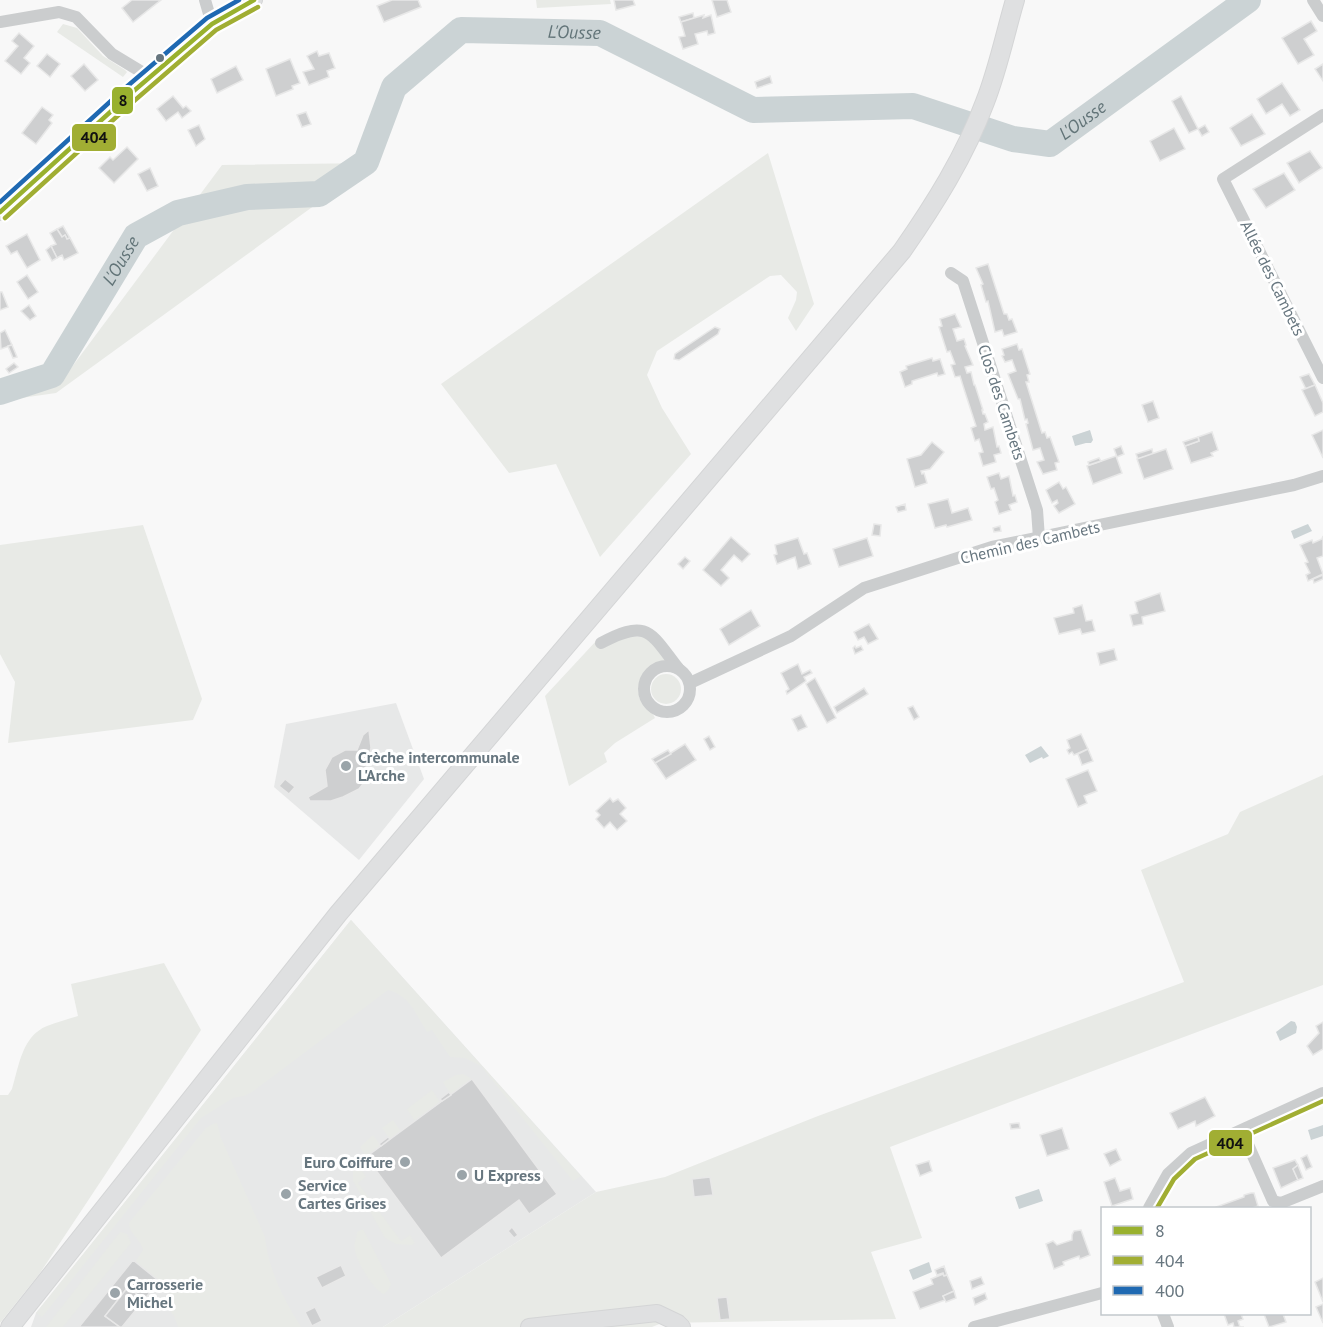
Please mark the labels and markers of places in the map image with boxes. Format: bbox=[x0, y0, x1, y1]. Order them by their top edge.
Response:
unlabelled marker bbox=[154, 52, 166, 64]
place label: Crèche intercommunale L'Arche bbox=[358, 747, 520, 785]
marker: Crèche intercommunale L'Arche bbox=[339, 759, 353, 773]
place label: Euro Coiffure bbox=[304, 1152, 393, 1172]
marker: Euro Coiffure bbox=[398, 1155, 412, 1169]
place label: U Express bbox=[474, 1165, 541, 1185]
marker: U Express bbox=[455, 1168, 469, 1182]
place label: Service Cartes Grises bbox=[298, 1175, 387, 1213]
marker: Service Cartes Grises bbox=[279, 1187, 293, 1201]
place label: Carrosserie Michel bbox=[127, 1274, 203, 1312]
marker: Carrosserie Michel bbox=[108, 1286, 122, 1300]

